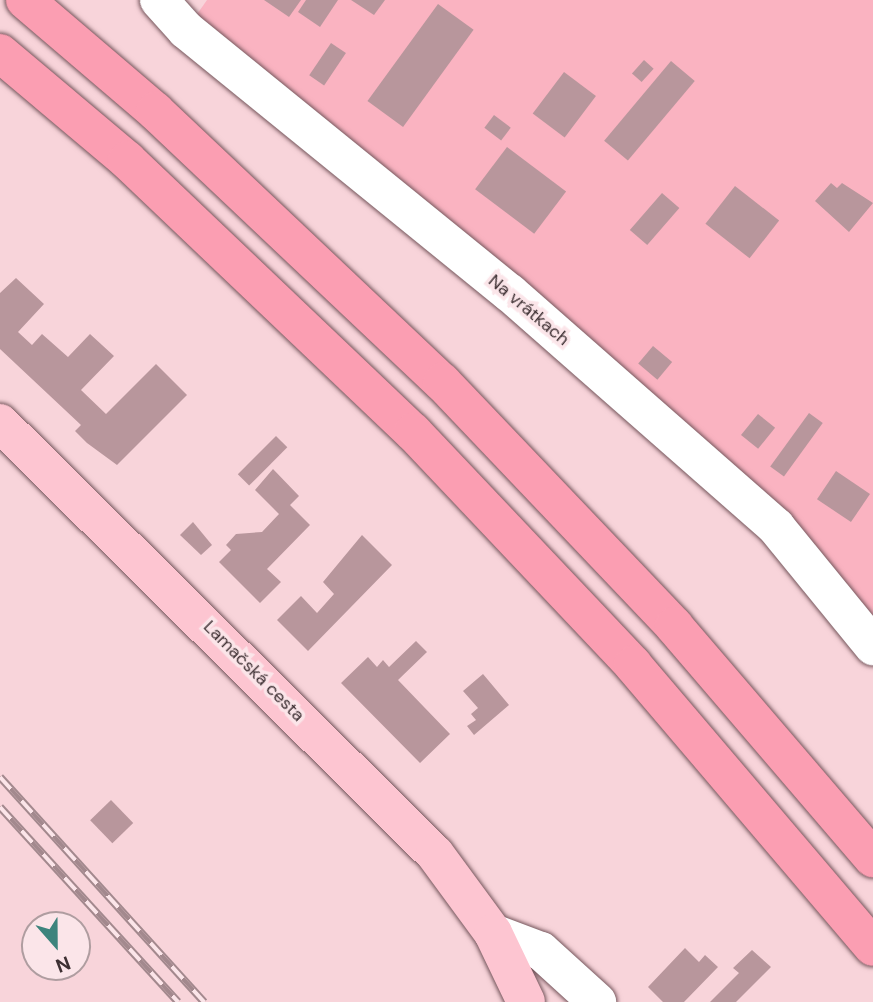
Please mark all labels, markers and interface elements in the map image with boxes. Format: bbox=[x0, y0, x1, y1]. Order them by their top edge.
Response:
street label: Na vrátkach bbox=[484, 270, 574, 350]
street label: Lamačská cesta bbox=[199, 616, 309, 726]
north arrow bbox=[21, 911, 91, 981]
text: N bbox=[52, 950, 74, 978]

